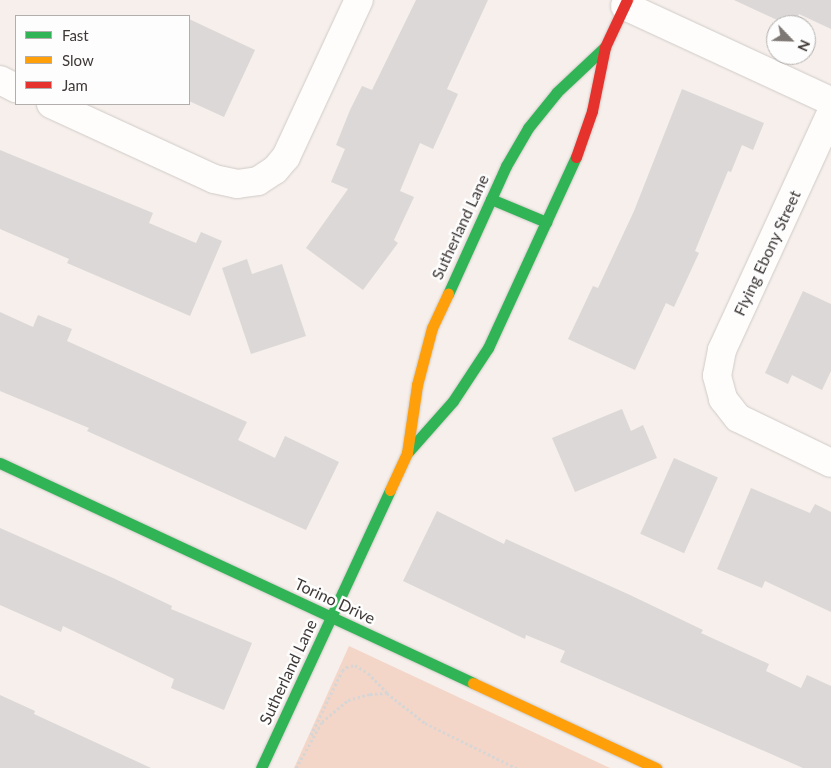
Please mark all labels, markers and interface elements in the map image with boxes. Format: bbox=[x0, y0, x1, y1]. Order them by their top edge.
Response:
legend bbox=[15, 15, 190, 105]
north arrow bbox=[766, 15, 816, 65]
text: Fast bbox=[62, 26, 89, 44]
text: N bbox=[794, 38, 814, 54]
text: Slow bbox=[62, 51, 94, 69]
text: Jam bbox=[62, 76, 88, 94]
street label: Sutherland Lane bbox=[427, 171, 493, 283]
street label: Flying Ebony Street bbox=[729, 187, 805, 319]
street label: Torino Drive bbox=[292, 574, 378, 628]
street label: Sutherland Lane bbox=[255, 616, 321, 728]

